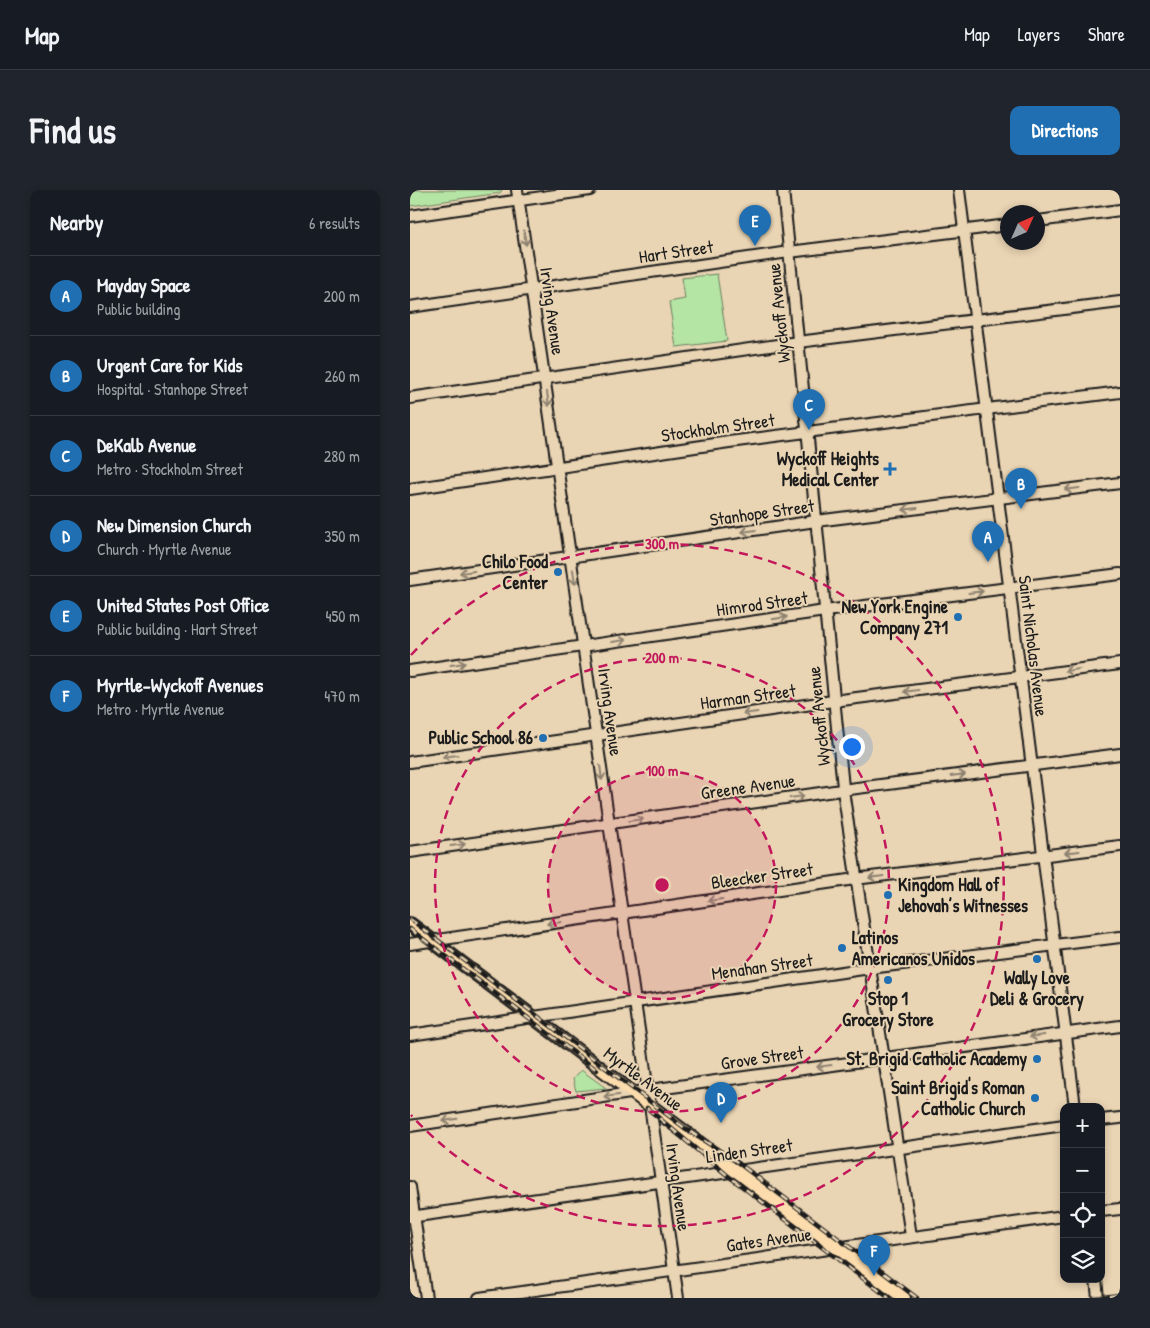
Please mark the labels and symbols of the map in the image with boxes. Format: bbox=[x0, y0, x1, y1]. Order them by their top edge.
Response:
pin: E bbox=[739, 205, 771, 246]
north arrow bbox=[1000, 205, 1045, 250]
one-way arrow bbox=[520, 230, 530, 246]
street label: Hart Street bbox=[637, 234, 715, 269]
street label: Wyckoff Avenue bbox=[761, 262, 796, 364]
street label: Irving Avenue bbox=[534, 265, 571, 356]
pin: C bbox=[793, 389, 825, 430]
one-way arrow bbox=[544, 391, 554, 407]
street label: Stockholm Street bbox=[660, 407, 777, 448]
place label: Wyckoff Heights Medical Center bbox=[777, 446, 879, 492]
marker: Wyckoff Heights Medical Center bbox=[883, 462, 897, 476]
pin: B bbox=[1005, 468, 1037, 509]
one-way arrow bbox=[1064, 484, 1080, 494]
street label: Stanhope Street bbox=[708, 493, 817, 532]
one-way arrow bbox=[903, 504, 919, 514]
pin: A bbox=[972, 521, 1004, 562]
one-way arrow bbox=[742, 526, 758, 536]
text: 300 m bbox=[645, 533, 679, 554]
place label: Chilo Food Center bbox=[482, 549, 548, 595]
marker: Chilo Food Center bbox=[552, 566, 564, 578]
one-way arrow bbox=[460, 567, 476, 577]
one-way arrow bbox=[569, 569, 579, 585]
street label: Saint Nicholas Avenue bbox=[1012, 574, 1055, 718]
street label: Himrod Street bbox=[715, 585, 810, 622]
one-way arrow bbox=[967, 587, 983, 597]
place label: New York Engine Company 271 bbox=[842, 594, 949, 641]
marker: New York Engine Company 271 bbox=[952, 611, 964, 623]
one-way arrow bbox=[772, 612, 788, 622]
one-way arrow bbox=[611, 636, 627, 646]
text: 200 m bbox=[645, 647, 679, 668]
one-way arrow bbox=[450, 659, 466, 669]
street label: Wyckoff Avenue bbox=[801, 665, 836, 767]
one-way arrow bbox=[1064, 665, 1080, 675]
street label: Irving Avenue bbox=[592, 666, 629, 757]
street label: Harman Street bbox=[699, 677, 798, 716]
one-way arrow bbox=[903, 686, 919, 696]
one-way arrow bbox=[742, 708, 758, 718]
place label: Public School 86 bbox=[429, 725, 533, 750]
marker: Public School 86 bbox=[537, 732, 549, 744]
your location bbox=[839, 734, 865, 760]
one-way arrow bbox=[442, 751, 458, 761]
text: 100 m bbox=[646, 760, 678, 781]
one-way arrow bbox=[597, 764, 607, 780]
street label: Greene Avenue bbox=[699, 768, 797, 805]
one-way arrow bbox=[950, 770, 966, 780]
one-way arrow bbox=[789, 791, 805, 801]
one-way arrow bbox=[628, 815, 644, 825]
one-way arrow bbox=[450, 840, 466, 850]
one-way arrow bbox=[1064, 847, 1080, 857]
street label: Bleecker Street bbox=[709, 856, 815, 895]
one-way arrow bbox=[868, 872, 884, 882]
place label: Kingdom Hall of Jehovah’s Witnesses bbox=[898, 872, 1028, 918]
centre of rings bbox=[653, 876, 671, 894]
marker: Kingdom Hall of Jehovah’s Witnesses bbox=[882, 889, 894, 901]
one-way arrow bbox=[707, 895, 723, 905]
one-way arrow bbox=[546, 918, 562, 928]
place label: Latinos Americanos Unidos bbox=[852, 925, 975, 971]
marker: Latinos Americanos Unidos bbox=[836, 942, 848, 954]
street label: Menahan Street bbox=[710, 947, 815, 986]
marker: Wally Love Deli & Grocery bbox=[1031, 953, 1043, 965]
place label: Wally Love Deli & Grocery bbox=[990, 965, 1084, 1012]
marker: Stop 1 Grocery Store bbox=[882, 974, 894, 986]
place label: Stop 1 Grocery Store bbox=[842, 986, 935, 1033]
one-way arrow bbox=[1029, 1031, 1045, 1041]
street label: Grove Street bbox=[719, 1039, 806, 1076]
street label: Myrtle Avenue bbox=[599, 1041, 688, 1117]
place label: St. Brigid Catholic Academy bbox=[847, 1046, 1027, 1072]
marker: St. Brigid Catholic Academy bbox=[1031, 1053, 1043, 1065]
one-way arrow bbox=[816, 1061, 832, 1071]
place label: Saint Brigid's Roman Catholic Church bbox=[891, 1075, 1025, 1121]
pin: D bbox=[705, 1082, 737, 1123]
one-way arrow bbox=[603, 1091, 619, 1101]
marker: Saint Brigid's Roman Catholic Church bbox=[1029, 1092, 1041, 1104]
one-way arrow bbox=[443, 1115, 459, 1125]
street label: Linden Street bbox=[704, 1132, 795, 1169]
street label: Irving Avenue bbox=[660, 1141, 697, 1232]
street label: Gates Avenue bbox=[725, 1221, 813, 1258]
pin: F bbox=[858, 1235, 890, 1276]

